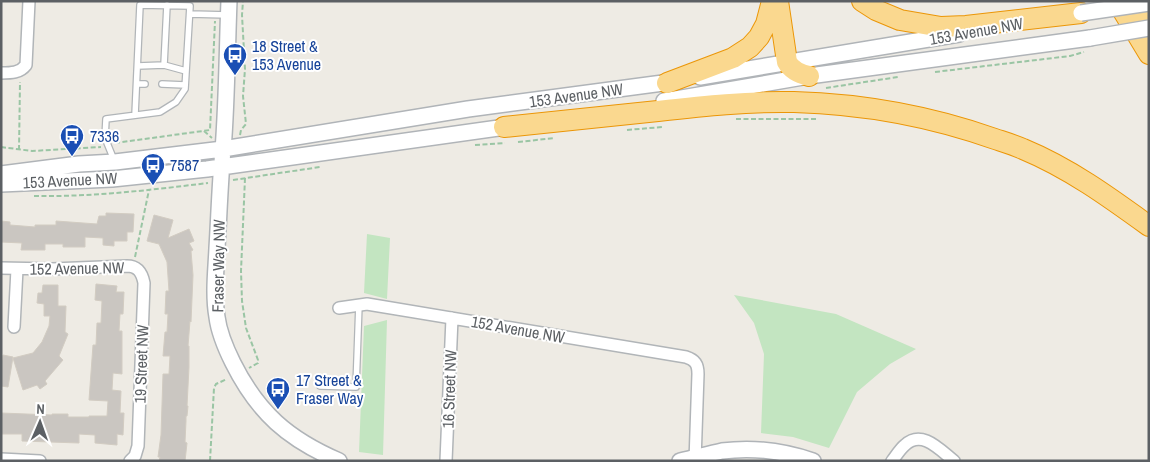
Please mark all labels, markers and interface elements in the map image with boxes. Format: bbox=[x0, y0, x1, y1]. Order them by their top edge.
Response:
street label: 153 Avenue NW bbox=[928, 12, 1025, 50]
place label: 18 Street & 153 Avenue bbox=[252, 35, 321, 75]
bus stop icon: 18 Street & 153 Avenue bbox=[222, 42, 248, 76]
street label: 153 Avenue NW bbox=[528, 77, 625, 112]
bus stop icon: 7336 bbox=[59, 123, 85, 157]
place label: 7336 bbox=[90, 125, 119, 147]
bus stop icon: 7587 bbox=[140, 152, 166, 186]
place label: 7587 bbox=[170, 154, 199, 176]
street label: 153 Avenue NW bbox=[22, 167, 118, 193]
street label: Fraser Way NW bbox=[206, 219, 230, 313]
street label: 152 Avenue NW bbox=[30, 256, 125, 280]
street label: 152 Avenue NW bbox=[470, 310, 567, 348]
street label: 19 Street NW bbox=[129, 324, 153, 404]
street label: 16 Street NW bbox=[437, 349, 461, 429]
place label: 17 Street & Fraser Way bbox=[296, 369, 364, 409]
bus stop icon: 17 Street & Fraser Way bbox=[265, 376, 291, 410]
north arrow bbox=[15, 397, 65, 447]
text: N bbox=[36, 400, 45, 418]

